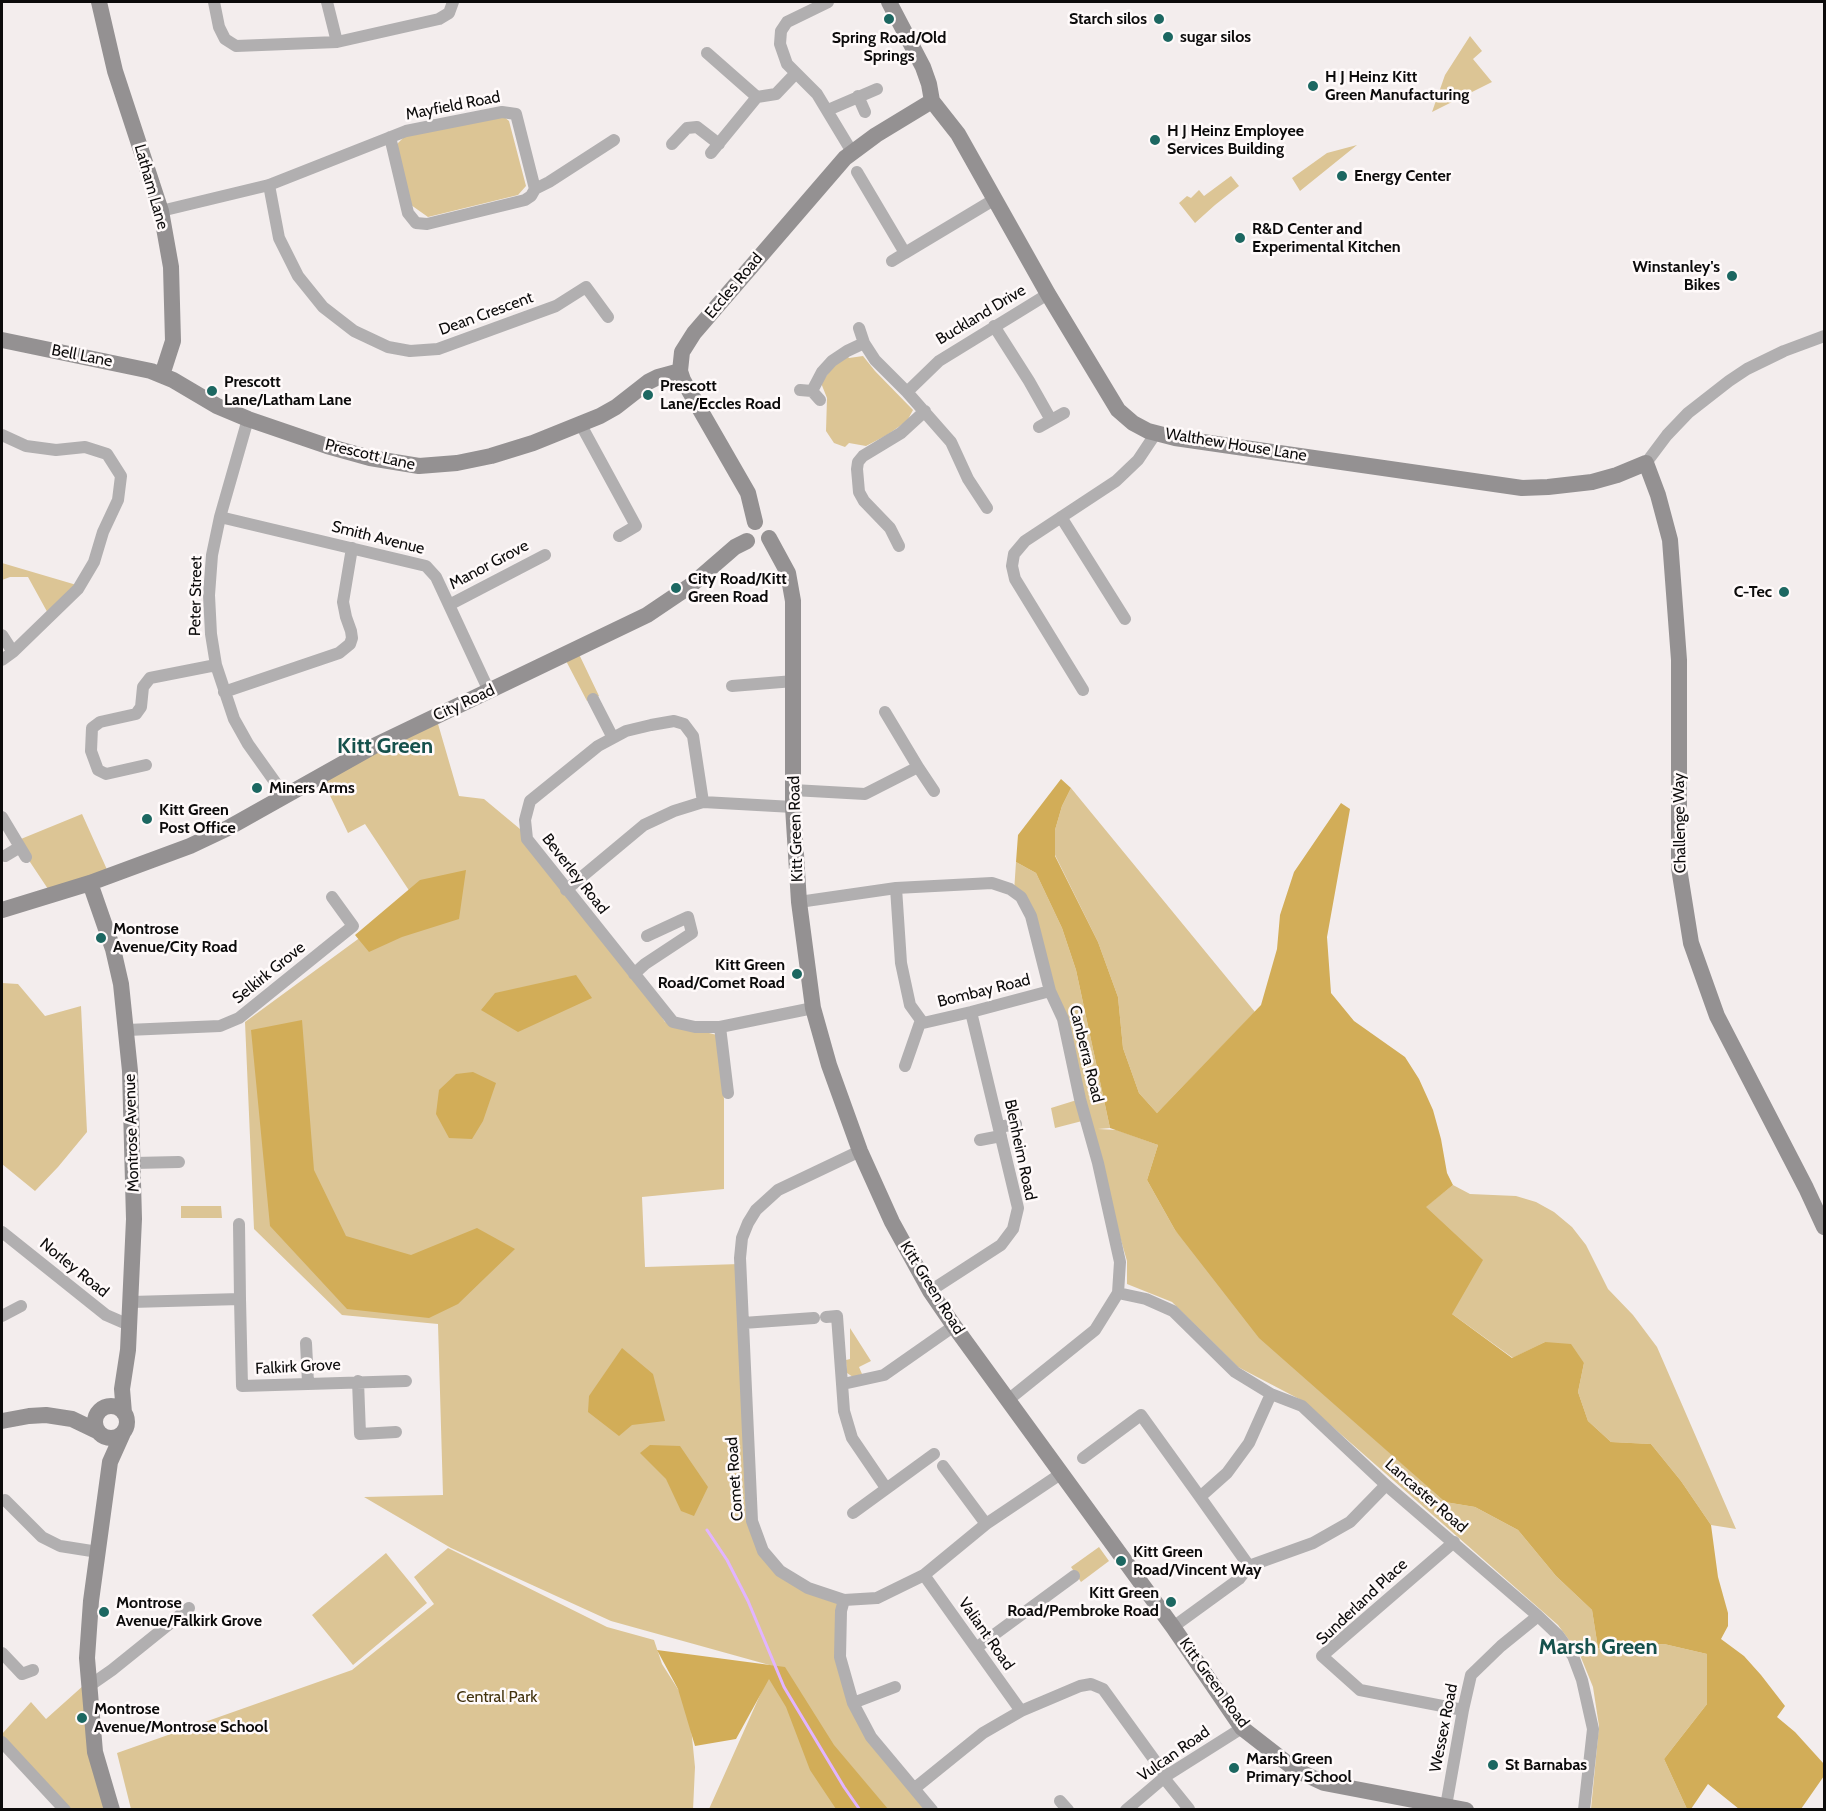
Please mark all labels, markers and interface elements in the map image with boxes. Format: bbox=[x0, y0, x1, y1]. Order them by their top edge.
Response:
place label: Starch silos bbox=[1069, 9, 1147, 29]
marker: Spring Road/Old Springs bbox=[882, 12, 896, 26]
marker: Starch silos bbox=[1152, 12, 1166, 26]
place label: sugar silos bbox=[1180, 27, 1251, 47]
place label: Spring Road/Old Springs bbox=[832, 28, 946, 66]
marker: sugar silos bbox=[1161, 30, 1175, 44]
place label: H J Heinz Kitt Green Manufacturing bbox=[1325, 67, 1469, 105]
marker: H J Heinz Kitt Green Manufacturing bbox=[1306, 79, 1320, 93]
street label: Mayfield Road bbox=[404, 87, 502, 125]
place label: H J Heinz Employee Services Building bbox=[1167, 121, 1304, 159]
marker: H J Heinz Employee Services Building bbox=[1148, 133, 1162, 147]
street label: Latham Lane bbox=[130, 142, 172, 232]
place label: Energy Center bbox=[1354, 166, 1451, 186]
marker: Energy Center bbox=[1335, 169, 1349, 183]
place label: R&D Center and Experimental Kitchen bbox=[1252, 219, 1401, 257]
marker: R&D Center and Experimental Kitchen bbox=[1233, 231, 1247, 245]
street label: Eccles Road bbox=[701, 249, 767, 323]
place label: Winstanley's Bikes bbox=[1633, 257, 1720, 295]
marker: Winstanley's Bikes bbox=[1725, 269, 1739, 283]
street label: Buckland Drive bbox=[933, 281, 1029, 349]
street label: Dean Crescent bbox=[436, 288, 536, 340]
street label: Bell Lane bbox=[50, 341, 114, 371]
place label: Prescott Lane/Latham Lane bbox=[224, 372, 351, 410]
place label: Prescott Lane/Eccles Road bbox=[660, 376, 781, 414]
marker: Prescott Lane/Latham Lane bbox=[205, 384, 219, 398]
marker: Prescott Lane/Eccles Road bbox=[641, 388, 655, 402]
street label: Walthew House Lane bbox=[1164, 424, 1308, 466]
street label: Prescott Lane bbox=[323, 435, 417, 475]
street label: Smith Avenue bbox=[330, 517, 426, 559]
street label: Manor Grove bbox=[446, 536, 532, 594]
street label: Peter Street bbox=[186, 556, 206, 636]
place label: City Road/Kitt Green Road bbox=[688, 569, 787, 607]
marker: City Road/Kitt Green Road bbox=[669, 581, 683, 595]
place label: C-Tec bbox=[1734, 582, 1772, 602]
marker: C-Tec bbox=[1777, 585, 1791, 599]
street label: City Road bbox=[430, 680, 498, 726]
district label: Kitt Green bbox=[337, 734, 433, 760]
street label: Challenge Way bbox=[1670, 773, 1690, 873]
street label: Kitt Green Road bbox=[785, 776, 807, 882]
place label: Miners Arms bbox=[269, 778, 355, 798]
marker: Miners Arms bbox=[250, 781, 264, 795]
place label: Kitt Green Post Office bbox=[159, 800, 236, 838]
marker: Kitt Green Post Office bbox=[140, 812, 154, 826]
street label: Beverley Road bbox=[538, 830, 612, 918]
place label: Montrose Avenue/City Road bbox=[113, 919, 237, 957]
marker: Montrose Avenue/City Road bbox=[94, 931, 108, 945]
street label: Selkirk Grove bbox=[229, 938, 309, 1008]
place label: Kitt Green Road/Comet Road bbox=[658, 955, 785, 993]
marker: Kitt Green Road/Comet Road bbox=[790, 967, 804, 981]
street label: Bombay Road bbox=[936, 970, 1032, 1012]
street label: Canberra Road bbox=[1065, 1003, 1107, 1105]
street label: Montrose Avenue bbox=[120, 1073, 144, 1193]
street label: Blenheim Road bbox=[1000, 1098, 1040, 1202]
street label: Norley Road bbox=[36, 1234, 112, 1302]
street label: Kitt Green Road bbox=[896, 1238, 968, 1338]
street label: Falkirk Grove bbox=[255, 1355, 341, 1379]
street label: Comet Road bbox=[722, 1436, 748, 1522]
street label: Lancaster Road bbox=[1381, 1455, 1471, 1537]
place label: Kitt Green Road/Vincent Way bbox=[1133, 1542, 1262, 1580]
marker: Kitt Green Road/Vincent Way bbox=[1114, 1554, 1128, 1568]
street label: Sunderland Place bbox=[1313, 1555, 1411, 1649]
place label: Kitt Green Road/Pembroke Road bbox=[1007, 1583, 1159, 1621]
place label: Montrose Avenue/Falkirk Grove bbox=[116, 1593, 262, 1631]
street label: Valiant Road bbox=[954, 1594, 1018, 1674]
marker: Kitt Green Road/Pembroke Road bbox=[1164, 1595, 1178, 1609]
marker: Montrose Avenue/Falkirk Grove bbox=[97, 1605, 111, 1619]
street label: Kitt Green Road bbox=[1175, 1634, 1253, 1732]
district label: Marsh Green bbox=[1538, 1635, 1658, 1661]
street label: Wessex Road bbox=[1426, 1682, 1462, 1774]
park label: Central Park bbox=[457, 1687, 537, 1707]
place label: Montrose Avenue/Montrose School bbox=[94, 1699, 268, 1737]
marker: Montrose Avenue/Montrose School bbox=[75, 1711, 89, 1725]
street label: Vulcan Road bbox=[1134, 1722, 1214, 1786]
place label: Marsh Green Primary School bbox=[1246, 1749, 1352, 1787]
place label: St Barnabas bbox=[1505, 1755, 1587, 1775]
marker: St Barnabas bbox=[1486, 1758, 1500, 1772]
marker: Marsh Green Primary School bbox=[1227, 1761, 1241, 1775]

